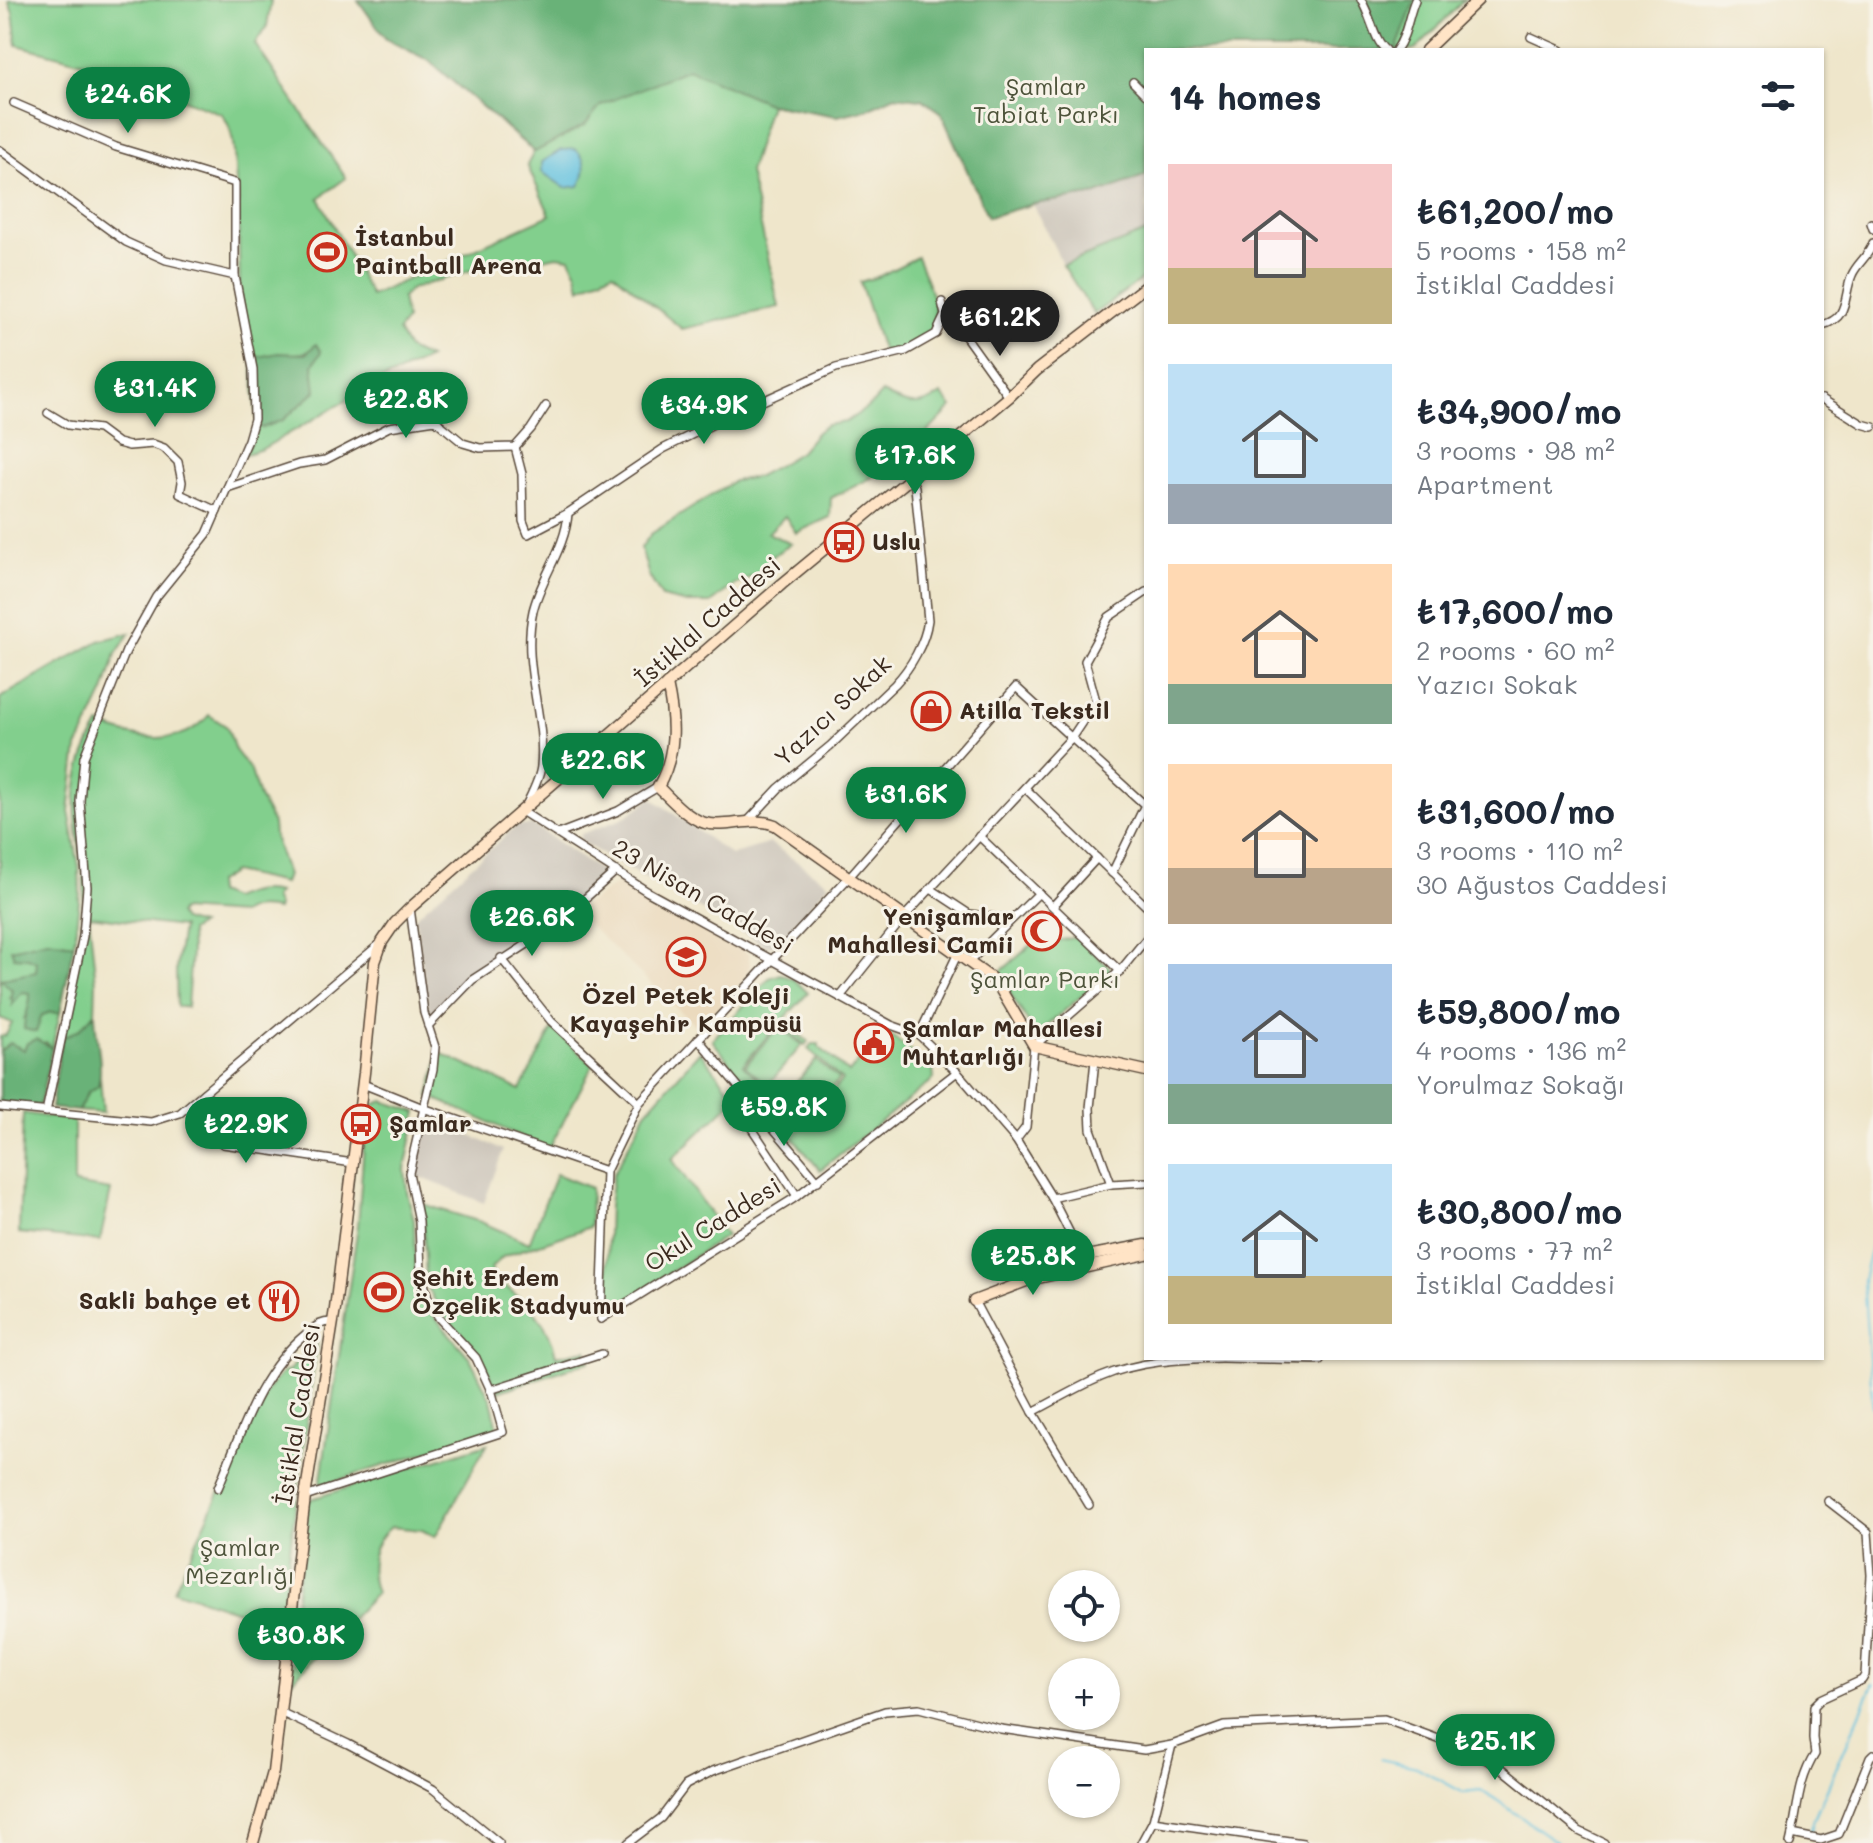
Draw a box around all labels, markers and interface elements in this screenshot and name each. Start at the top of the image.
pin: ₺24.6K [63,67,193,135]
park label: Şamlar Tabiat Parkı [973,70,1119,129]
text: 14 homes [1168,74,1322,119]
icon: filters [1756,74,1800,118]
text: ₺24.6K [84,76,172,110]
text: ₺61,200/mo [1416,188,1614,233]
icon: home [1232,196,1328,292]
place label: İstanbul Paintball Arena [355,221,542,280]
sports icon: İstanbul Paintball Arena [306,231,348,273]
text: 5 rooms · 158 m² [1416,233,1626,267]
text: İstiklal Caddesi [1416,267,1615,301]
pin: ₺61.2K [935,290,1065,358]
text: ₺61.2K [958,299,1042,333]
pin: ₺31.4K [90,361,220,429]
text: ₺31.4K [113,370,197,404]
pin: ₺22.8K [341,372,471,440]
pin: ₺34.9K [639,378,769,446]
text: ₺22.8K [363,381,449,415]
text: ₺34.9K [659,387,749,421]
text: ₺34,900/mo [1416,388,1621,433]
icon: home [1232,396,1328,492]
pin: ₺17.6K [850,428,980,496]
text: 3 rooms · 98 m² [1416,433,1615,467]
text: ₺17.6K [873,437,957,471]
text: Apartment [1416,467,1553,501]
bus stop icon: Uslu [823,521,865,563]
place label: Uslu [872,525,921,556]
street label: İstiklal Caddesi [627,549,787,693]
text: ₺17,600/mo [1416,588,1613,633]
icon: home [1232,596,1328,692]
text: 2 rooms · 60 m² [1416,633,1615,667]
street label: Yazıcı Sokak [767,648,897,772]
text: Yazıcı Sokak [1416,667,1578,701]
shop icon: Atilla Tekstil [910,690,952,732]
place label: Atilla Tekstil [959,694,1110,725]
pin: ₺22.6K [538,733,668,801]
text: ₺22.6K [560,742,646,776]
pin: ₺31.6K [841,767,971,835]
text: ₺31.6K [864,776,948,810]
text: ₺31,600/mo [1416,788,1615,833]
icon: home [1232,796,1328,892]
street label: 23 Nisan Caddesi [608,831,800,960]
text: 3 rooms · 110 m² [1416,833,1623,867]
text: 30 Ağustos Caddesi [1416,867,1668,901]
pin: ₺26.6K [467,890,597,958]
text: ₺26.6K [488,899,576,933]
place label: Yenişamlar Mahallesi Camii [827,900,1014,959]
mosque icon: Yenişamlar Mahallesi Camii [1021,910,1063,952]
school or university icon: Özel Petek Koleji Kayaşehir Kampüsü [665,936,707,978]
park label: Şamlar Parkı [970,963,1120,994]
place label: Özel Petek Koleji Kayaşehir Kampüsü [570,979,802,1039]
text: ₺59,800/mo [1416,988,1620,1033]
icon: home [1232,996,1328,1092]
place label: Şamlar Mahallesi Muhtarlığı [902,1012,1103,1071]
public building icon: Şamlar Mahallesi Muhtarlığı [853,1022,895,1064]
text: 4 rooms · 136 m² [1416,1033,1626,1067]
text: Yorulmaz Sokağı [1416,1067,1625,1101]
pin: ₺59.8K [719,1080,849,1148]
text: ₺59.8K [740,1089,828,1123]
pin: ₺22.9K [181,1097,311,1165]
bus stop icon: Şamlar [340,1103,382,1145]
text: ₺22.9K [203,1106,289,1140]
place label: Şamlar [389,1107,472,1138]
street label: Okul Caddesi [638,1170,786,1278]
text: ₺30,800/mo [1416,1188,1622,1233]
icon: home [1232,1196,1328,1292]
pin: ₺25.8K [968,1229,1098,1297]
text: 3 rooms · 77 m² [1416,1233,1613,1267]
text: ₺25.8K [989,1238,1077,1272]
place label: Şehit Erdem Özçelik Stadyumu [412,1261,625,1320]
text: İstiklal Caddesi [1416,1267,1615,1301]
sports icon: Şehit Erdem Özçelik Stadyumu [363,1271,405,1313]
restaurant icon: Sakli bahçe et [258,1280,300,1322]
place label: Sakli bahçe et [79,1284,251,1315]
street label: İstiklal Caddesi [267,1321,326,1507]
park label: Şamlar Mezarlığı [185,1531,295,1590]
map controls [1048,1570,1120,1818]
button: locate [1048,1570,1120,1642]
pin: ₺30.8K [236,1608,366,1676]
text: ₺30.8K [256,1617,346,1651]
button: + [1048,1658,1120,1730]
pin: ₺25.1K [1430,1714,1560,1782]
text: ₺25.1K [1454,1723,1536,1757]
button: − [1048,1746,1120,1818]

